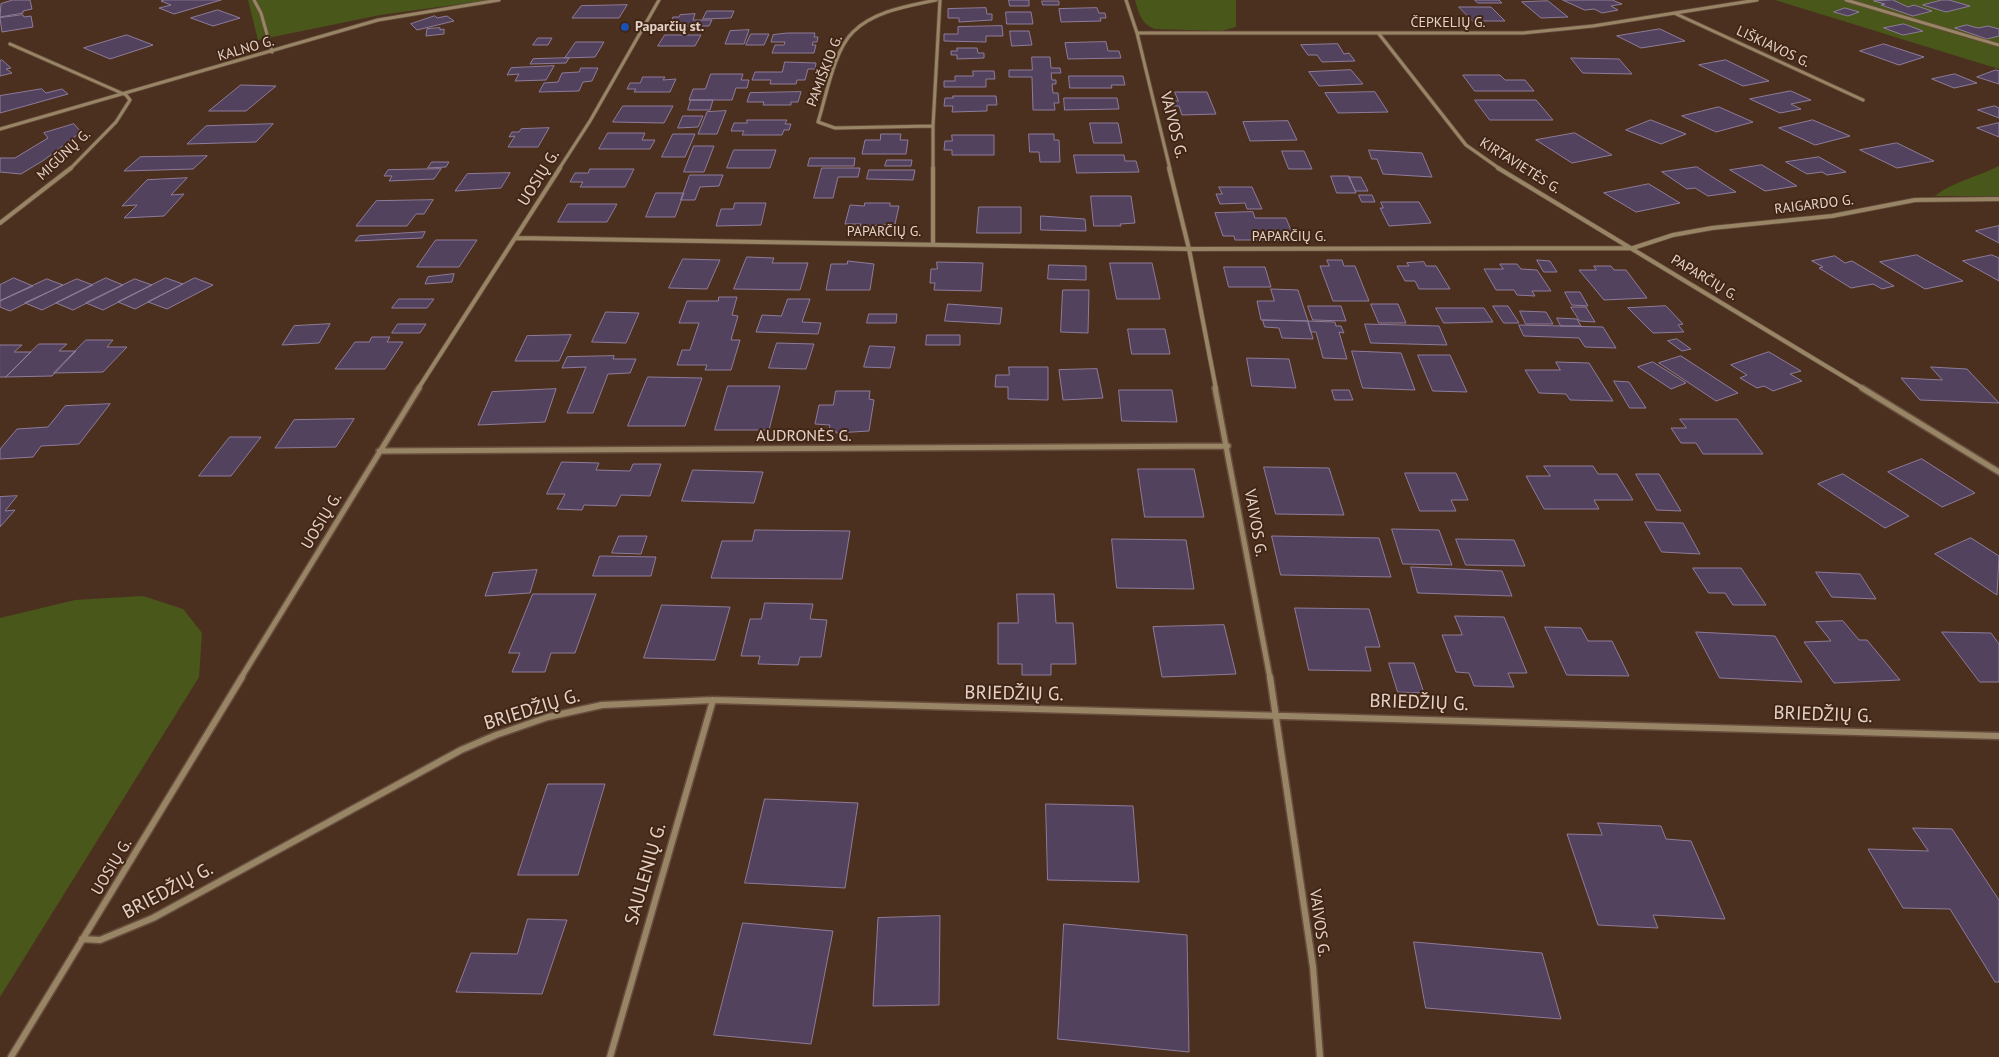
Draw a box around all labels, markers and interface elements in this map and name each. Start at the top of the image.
street label: ČEPKELIŲ G. [1410,15,1486,31]
place label: Paparčių st. [635,19,704,35]
marker: Paparčių st. [619,21,631,33]
street label: LIŠKIAVOS G. [1734,23,1812,71]
street label: KALNO G. [216,33,276,65]
street label: PAMIŠKIO G. [804,33,846,109]
street label: VAIVOS G. [1155,90,1191,160]
street label: MIGŪNŲ G. [34,126,94,184]
street label: KIRTAVIETĖS G. [1477,134,1563,198]
street label: UOSIŲ G. [514,146,564,210]
street label: RAIGARDO G. [1774,192,1854,218]
street label: PAPARČIŲ G. [847,224,921,240]
street label: PAPARČIŲ G. [1252,229,1326,245]
street label: PAPARČIŲ G. [1668,252,1740,304]
street label: AUDRONĖS G. [756,426,852,446]
street label: VAIVOS G. [1240,488,1270,558]
street label: UOSIŲ G. [298,489,346,553]
street label: BRIEDŽIŲ G. [964,682,1064,706]
street label: BRIEDŽIŲ G. [481,685,583,735]
street label: BRIEDŽIŲ G. [1369,690,1469,716]
street label: BRIEDŽIŲ G. [1773,702,1873,728]
street label: SAULENIŲ G. [621,820,671,928]
street label: UOSIŲ G. [88,835,136,899]
street label: BRIEDŽIŲ G. [119,858,217,924]
street label: VAIVOS G. [1305,888,1333,958]

